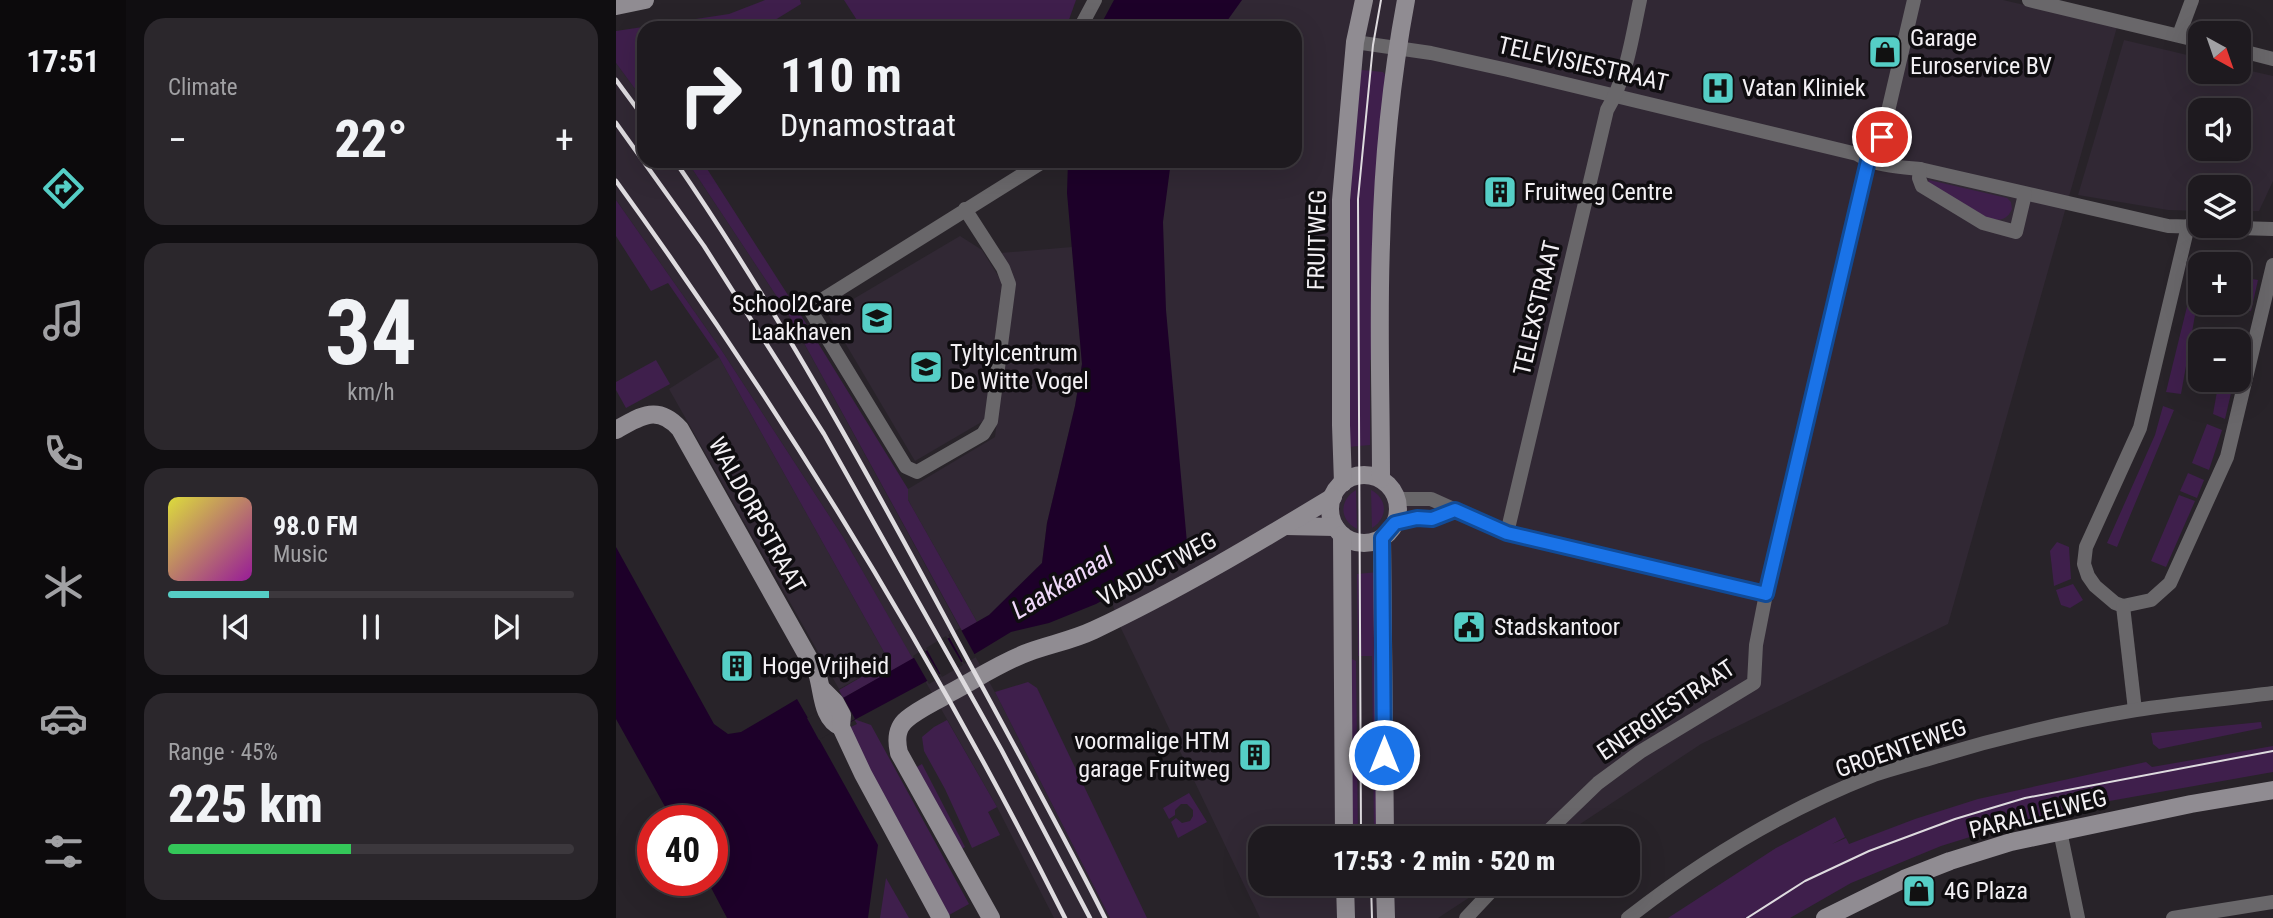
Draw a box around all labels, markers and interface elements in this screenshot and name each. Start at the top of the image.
north arrow [2188,21,2250,84]
map controls [2188,21,2251,392]
place label: Garage Euroservice BV [1910,24,2052,80]
street label: TELEVISIESTRAAT [1495,31,1671,97]
shop icon: Garage Euroservice BV [1866,33,1904,71]
text: 17:51 [26,42,100,80]
text: 110 m [780,47,902,104]
icon: right [665,49,756,140]
hospital icon: Vatan Kliniek [1699,69,1737,107]
text: Climate [168,74,238,101]
place label: Vatan Kliniek [1742,74,1866,102]
button: sound [2188,98,2251,161]
text: Dynamostraat [780,106,956,144]
pin [1852,107,1912,167]
text: 22° [334,109,408,170]
text: − [168,118,187,162]
text: + [555,118,574,162]
icon: arrive [1863,118,1901,156]
icon: directions [39,164,88,213]
building icon: Fruitweg Centre [1481,173,1519,211]
button: layers [2188,175,2251,238]
place label: Fruitweg Centre [1524,178,1673,206]
street label: FRUITWEG [1302,190,1332,290]
street label: TELEXSTRAAT [1508,238,1566,378]
button: + [2188,252,2251,315]
text: 34 [325,280,417,386]
place label: School2Care Laakhaven [732,290,852,346]
icon: music [39,296,88,345]
school or university icon: School2Care Laakhaven [858,299,896,337]
button: − [2188,329,2251,392]
place label: Tyltylcentrum De Witte Vogel [950,339,1089,395]
school or university icon: Tyltylcentrum De Witte Vogel [907,348,945,386]
text: km/h [347,379,395,406]
icon: phone [39,429,88,478]
street label: WALDORPSTRAAT [703,432,811,598]
text: 98.0 FM [273,511,358,541]
street label: VIADUCTWEG [1093,526,1221,612]
water label: Laakkanaal [1006,540,1119,625]
text: Music [273,541,328,568]
icon: climate [39,562,88,611]
icon: previous [217,608,255,646]
icon: pause [352,608,390,646]
icon: next [487,608,525,646]
public building icon: Stadskantoor [1450,608,1488,646]
place label: Stadskantoor [1494,613,1620,641]
building icon: Hoge Vrijheid [718,647,756,685]
place label: Hoge Vrijheid [762,652,889,680]
street label: ENERGIESTRAAT [1592,654,1740,766]
icon: car [39,694,88,743]
street label: GROENTEWEG [1832,713,1970,783]
position arrow [1347,718,1421,792]
place label: voormalige HTM garage Fruitweg [1074,727,1230,783]
building icon: voormalige HTM garage Fruitweg [1236,736,1274,774]
text: Range · 45% [168,739,278,766]
text: 225 km [168,774,323,835]
street label: PARALLELWEG [1966,783,2110,845]
speed limit sign: 40 [637,805,728,896]
icon: filters [39,827,88,876]
text: 17:53 · 2 min · 520 m [1333,846,1555,876]
shop icon: 4G Plaza [1900,872,1938,910]
place label: 4G Plaza [1944,877,2028,905]

